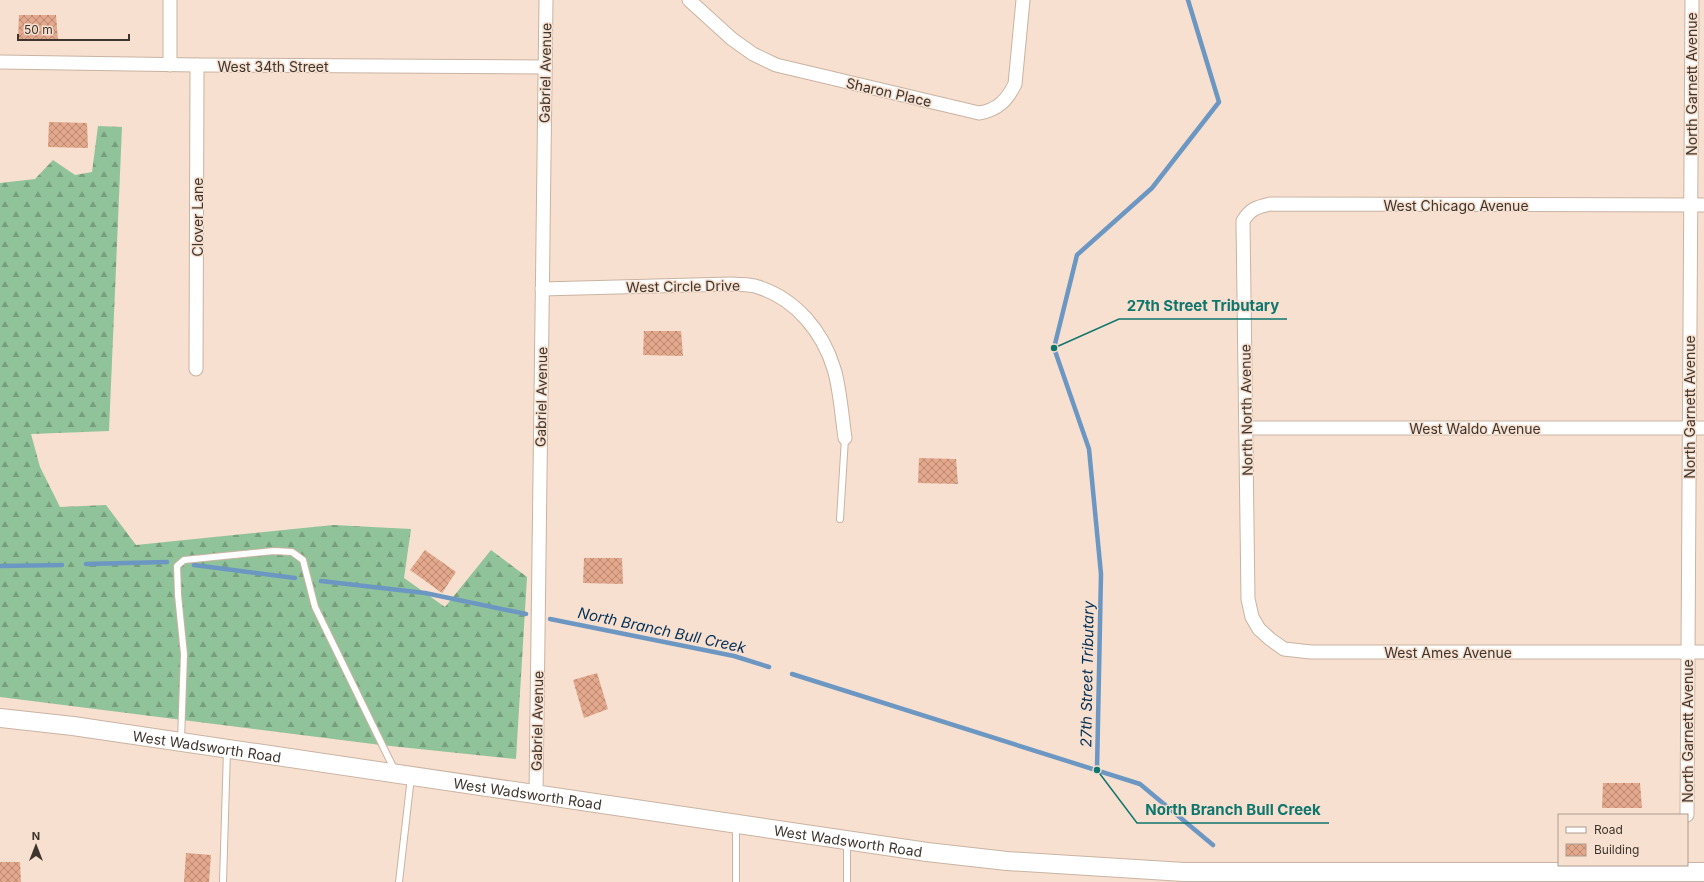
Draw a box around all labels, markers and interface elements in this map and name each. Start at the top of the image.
street label: North Garnett Avenue [1683,12,1700,156]
scale bar [18,16,129,42]
text: 50 m [24,22,53,37]
street label: Gabriel Avenue [536,23,554,123]
street label: West 34th Street [217,58,329,75]
street label: Sharon Place [845,74,933,110]
street label: Clover Lane [189,178,206,256]
street label: West Chicago Avenue [1383,197,1529,214]
street label: West Circle Drive [626,277,740,295]
callout: 27th Street Tributary [1119,292,1287,319]
text: 27th Street Tributary [1127,296,1279,315]
street label: North Garnett Avenue [1681,335,1698,479]
street label: North North Avenue [1236,344,1256,476]
street label: Gabriel Avenue [532,347,550,447]
street label: West Waldo Avenue [1409,420,1541,437]
water label: 27th Street Tributary [1076,600,1098,748]
water label: North Branch Bull Creek [576,603,748,657]
street label: West Ames Avenue [1384,644,1512,661]
street label: North Garnett Avenue [1679,659,1696,803]
street label: Gabriel Avenue [528,671,546,771]
street label: West Wadsworth Road [132,726,282,765]
street label: West Wadsworth Road [452,774,603,812]
callout: North Branch Bull Creek [1137,796,1329,823]
text: North Branch Bull Creek [1145,800,1321,819]
legend [1558,814,1688,866]
street label: West Wadsworth Road [773,821,924,860]
text: Road [1594,822,1623,837]
north arrow [16,826,56,866]
text: N [32,829,40,843]
text: Building [1594,842,1639,857]

